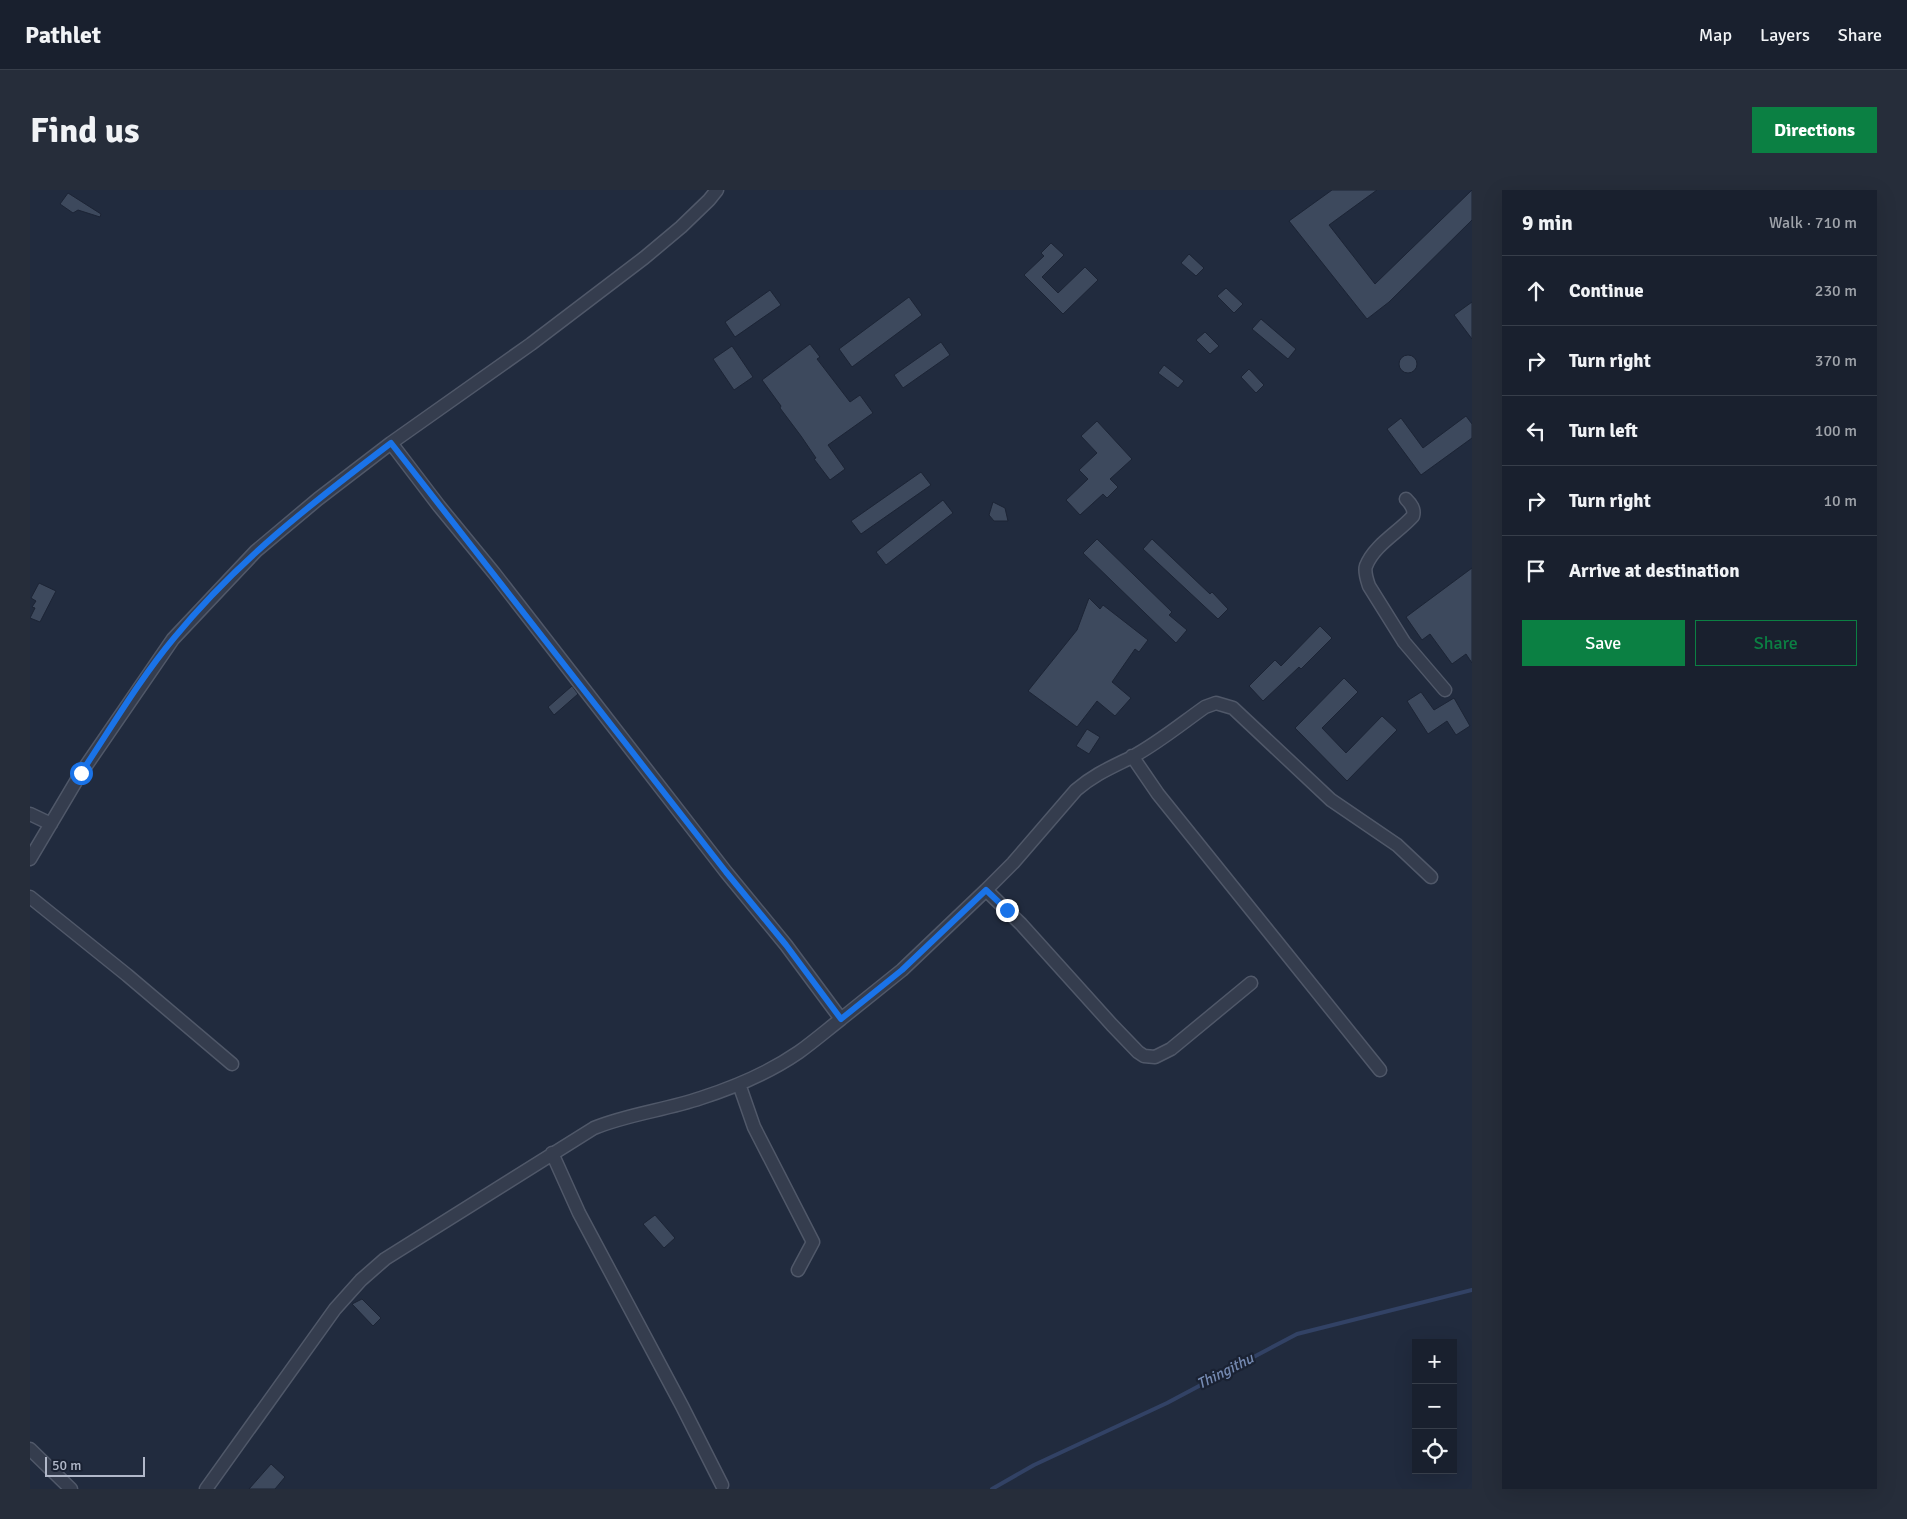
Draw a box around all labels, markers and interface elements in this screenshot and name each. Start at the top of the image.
text: Pathlet [25,20,101,50]
text: Map [1699,24,1732,46]
text: Layers [1760,24,1810,46]
text: Share [1838,24,1882,46]
button: Directions [1752,107,1877,153]
text: Find us [30,109,140,152]
text: 9 min [1522,210,1573,236]
text: Walk · 710 m [1769,213,1857,233]
icon: ahead [1522,277,1550,305]
text: Continue [1569,279,1644,303]
text: 230 m [1815,281,1857,301]
icon: right [1522,347,1550,375]
text: Turn right [1569,349,1651,373]
text: 370 m [1815,351,1857,371]
icon: left [1522,417,1550,445]
text: Turn left [1569,419,1638,443]
text: 100 m [1815,421,1857,441]
icon: right [1522,487,1550,515]
text: Turn right [1569,489,1651,513]
text: 10 m [1823,491,1857,511]
icon: arrive [1522,557,1550,585]
text: Arrive at destination [1569,559,1740,583]
button: Save [1522,620,1685,666]
button: Share [1695,620,1857,666]
route start [70,762,93,785]
route end [996,899,1019,922]
map controls [1412,1339,1457,1474]
button: + [1412,1339,1457,1384]
water label: Thingithu [1194,1349,1257,1393]
button: − [1412,1384,1457,1429]
button: locate [1412,1429,1457,1474]
scale bar [45,1454,145,1477]
text: 50 m [52,1457,81,1474]

